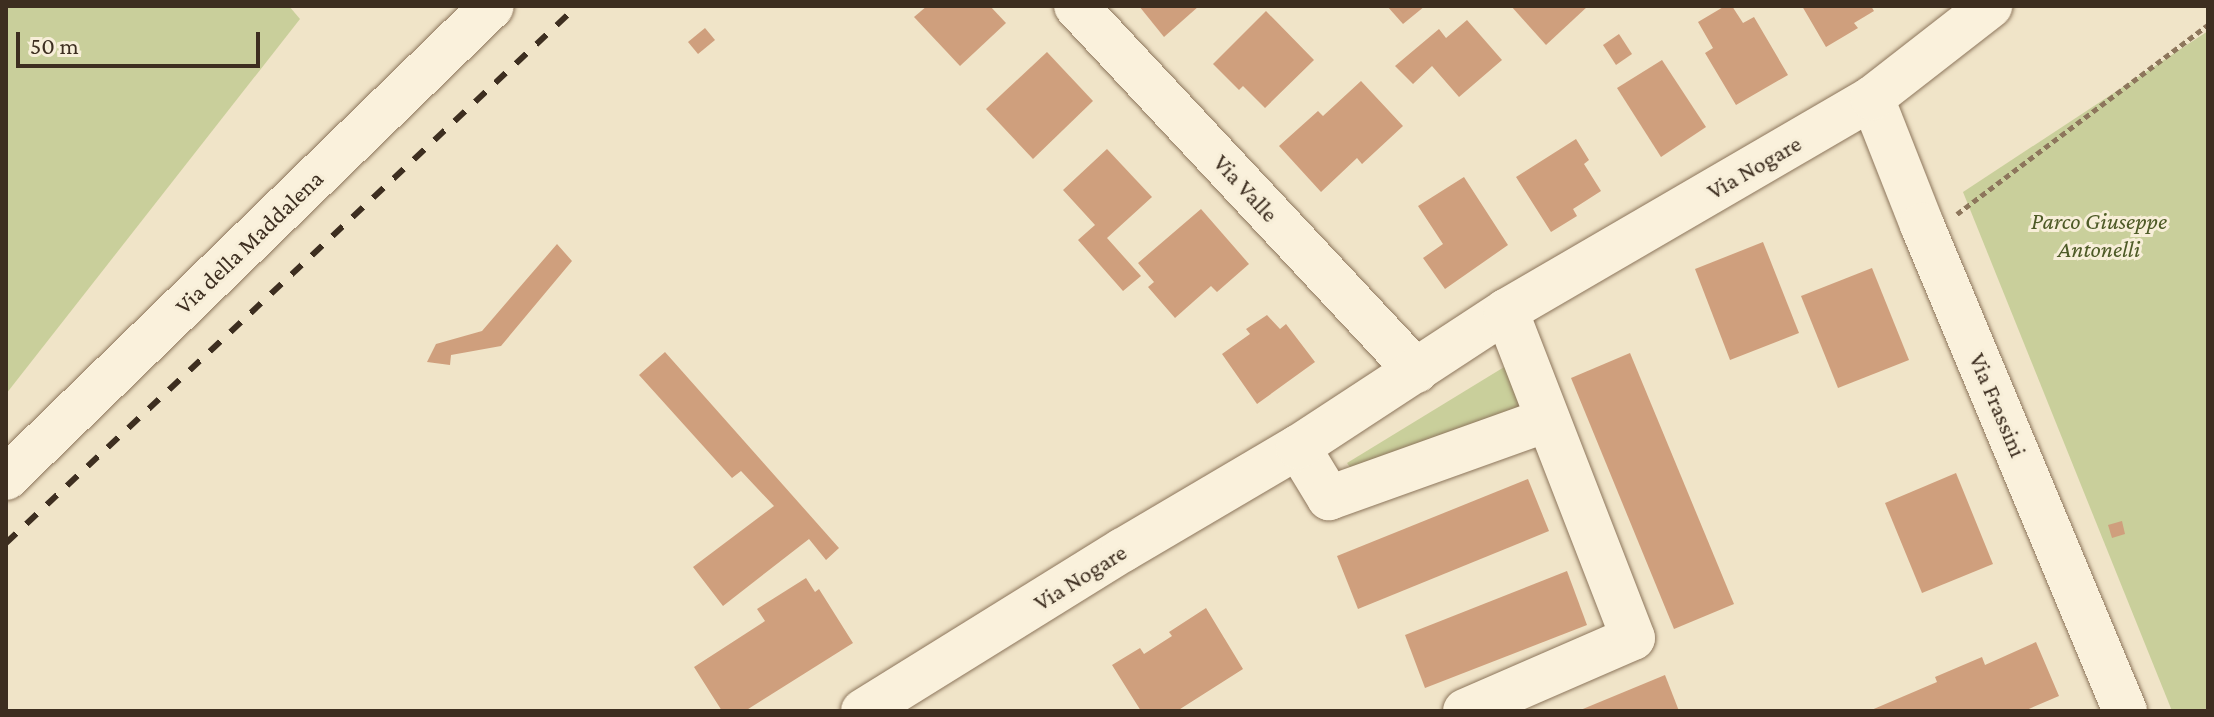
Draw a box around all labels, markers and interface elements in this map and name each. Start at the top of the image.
scale bar [20,16,264,66]
text: 50 m [30,32,79,59]
street label: Via Nogare [1702,129,1806,205]
street label: Via Valle [1207,148,1285,228]
street label: Via della Maddalena [169,164,329,320]
park label: Parco Giuseppe Antonelli [2031,207,2167,263]
street label: Via Frassini [1963,349,2033,461]
street label: Via Nogare [1028,537,1132,617]

